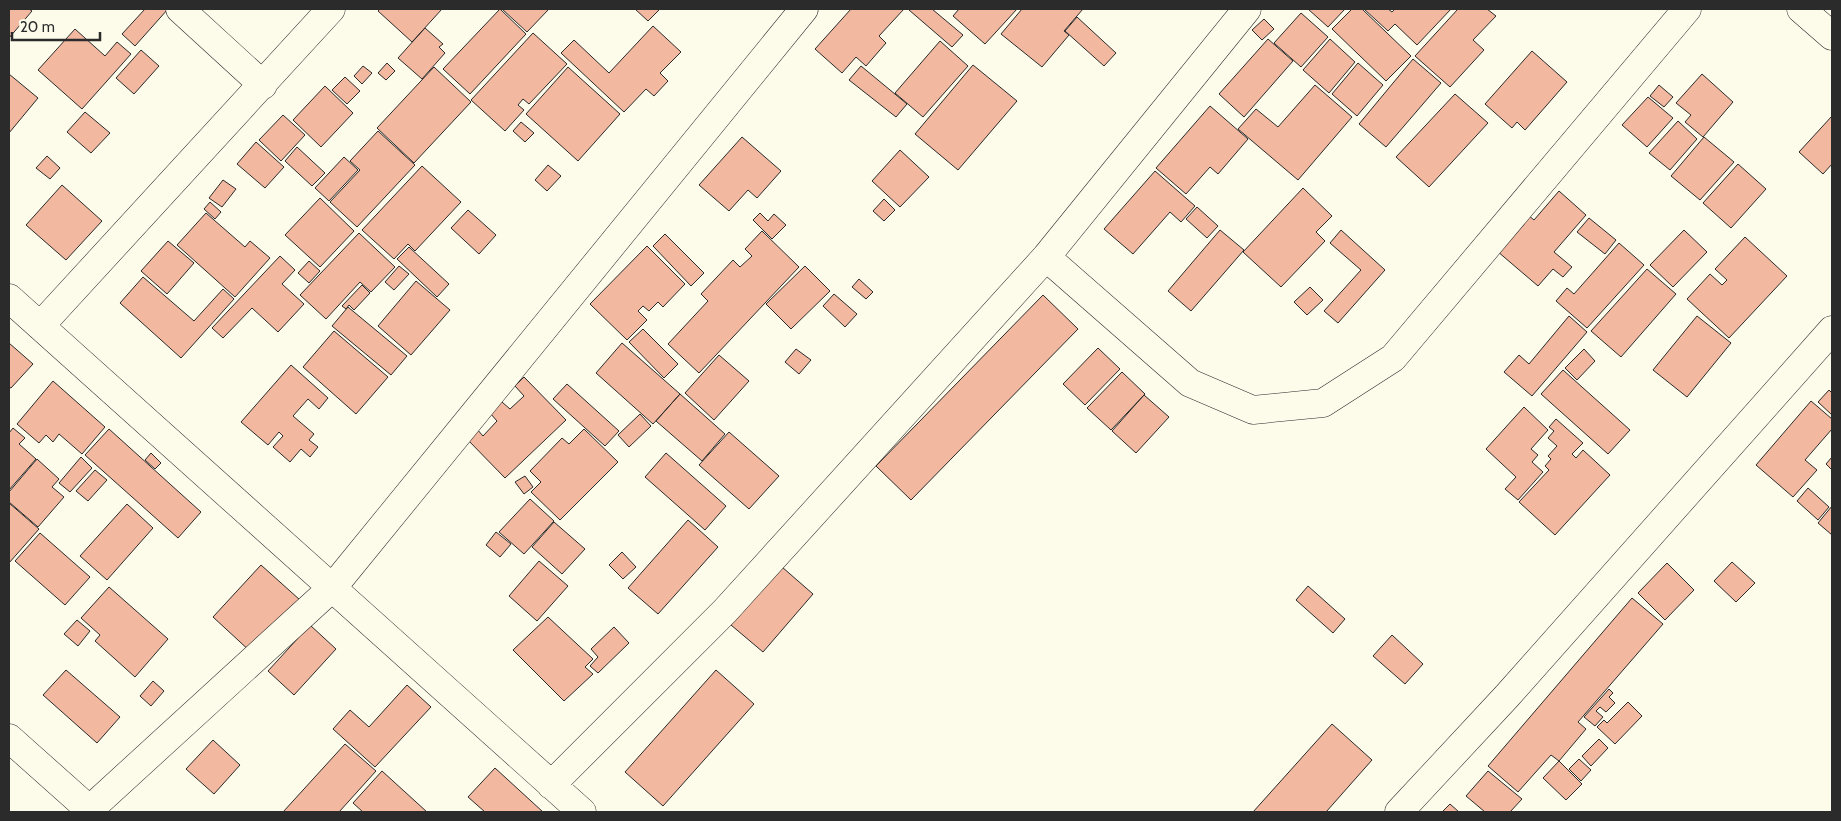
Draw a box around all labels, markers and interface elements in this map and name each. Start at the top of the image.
scale bar [12,10,100,42]
text: 20 m [20,18,55,36]

